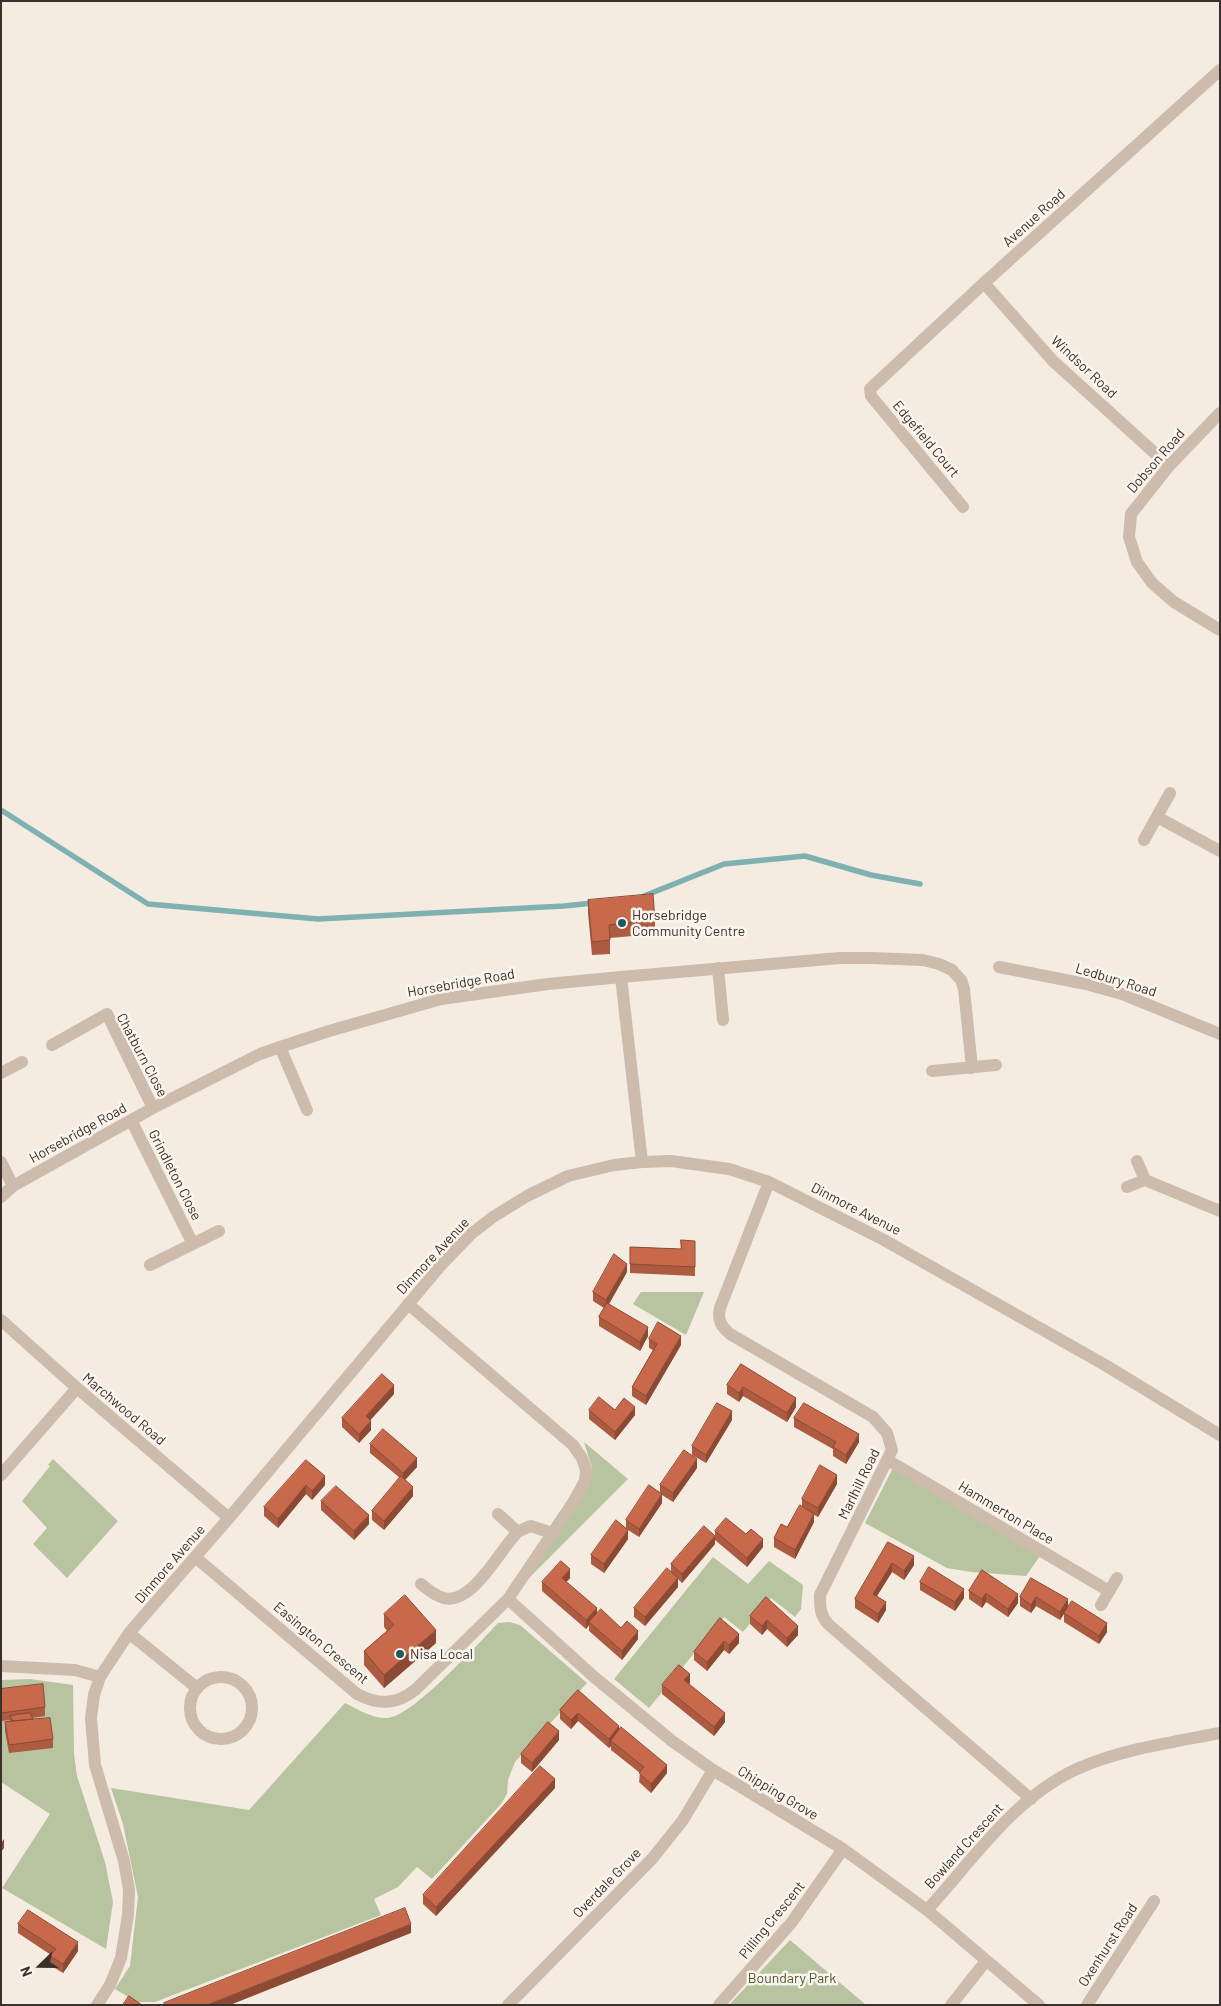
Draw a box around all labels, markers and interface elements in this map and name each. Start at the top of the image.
street label: Avenue Road [999,186,1069,250]
street label: Windsor Road [1047,332,1121,402]
street label: Edgefield Court [889,397,963,481]
street label: Dobson Road [1124,425,1188,497]
place label: Horsebridge Community Centre [632,907,745,940]
marker: Horsebridge Community Centre [616,917,628,929]
street label: Ledbury Road [1073,960,1159,1000]
street label: Horsebridge Road [406,965,516,1001]
street label: Chatburn Close [113,1010,171,1100]
street label: Horsebridge Road [26,1099,130,1167]
street label: Grindleton Close [145,1127,205,1223]
street label: Dinmore Avenue [808,1179,904,1239]
street label: Dinmore Avenue [393,1214,473,1298]
street label: Marchwood Road [79,1369,169,1449]
street label: Marlhill Road [835,1446,883,1522]
street label: Hammerton Place [955,1478,1057,1548]
street label: Dinmore Avenue [131,1521,209,1607]
street label: Easington Crescent [270,1598,372,1688]
place label: Nisa Local [410,1646,473,1662]
marker: Nisa Local [394,1648,406,1660]
street label: Chipping Grove [735,1762,821,1824]
street label: Bowland Crescent [921,1800,1007,1892]
street label: Overdale Grove [569,1845,645,1921]
street label: Pilling Crescent [736,1878,808,1962]
street label: Oxenhurst Road [1075,1900,1141,1990]
north arrow [15,1941,65,1991]
text: N [16,1964,35,1979]
park label: Boundary Park [748,1970,836,1986]

